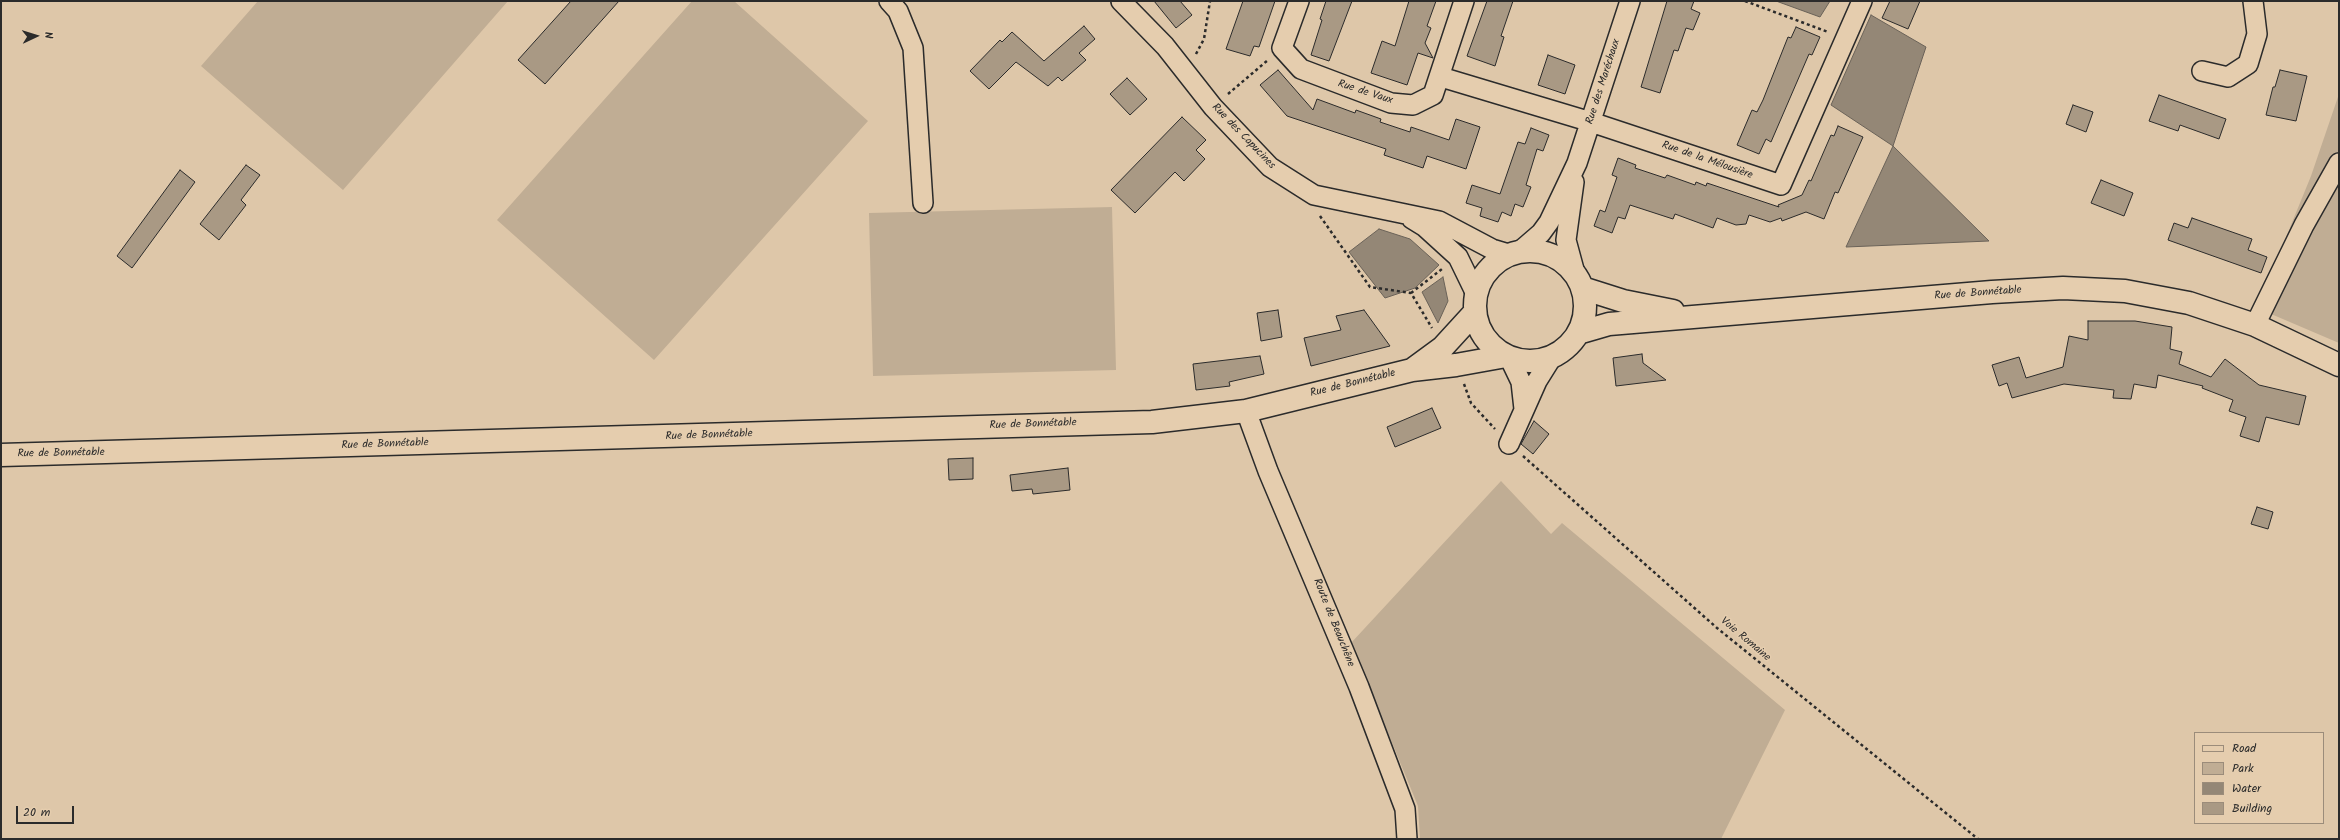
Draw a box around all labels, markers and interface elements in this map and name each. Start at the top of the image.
north arrow [16,16,56,56]
text: N [39,31,57,39]
street label: Rue des Maréchaux [1584,38,1624,126]
street label: Rue de Vaux [1336,78,1394,108]
street label: Rue des Capucines [1208,102,1278,172]
street label: Rue de la Mélousière [1660,139,1754,183]
street label: Rue de Bonnétable [1934,284,2022,304]
street label: Rue de Bonnétable [1309,367,1397,401]
street label: Rue de Bonnétable [989,417,1077,433]
street label: Rue de Bonnétable [665,428,753,444]
street label: Rue de Bonnétable [341,437,429,453]
street label: Rue de Bonnétable [17,447,105,461]
street label: Route de Beauchêne [1309,577,1357,669]
street label: Voie Romaine [1717,615,1773,665]
legend [2194,732,2324,824]
text: Road [2232,739,2256,758]
text: Park [2232,759,2254,778]
text: Water [2232,779,2261,798]
scale bar [18,798,76,824]
text: Building [2232,799,2272,818]
text: 20 m [23,803,50,822]

